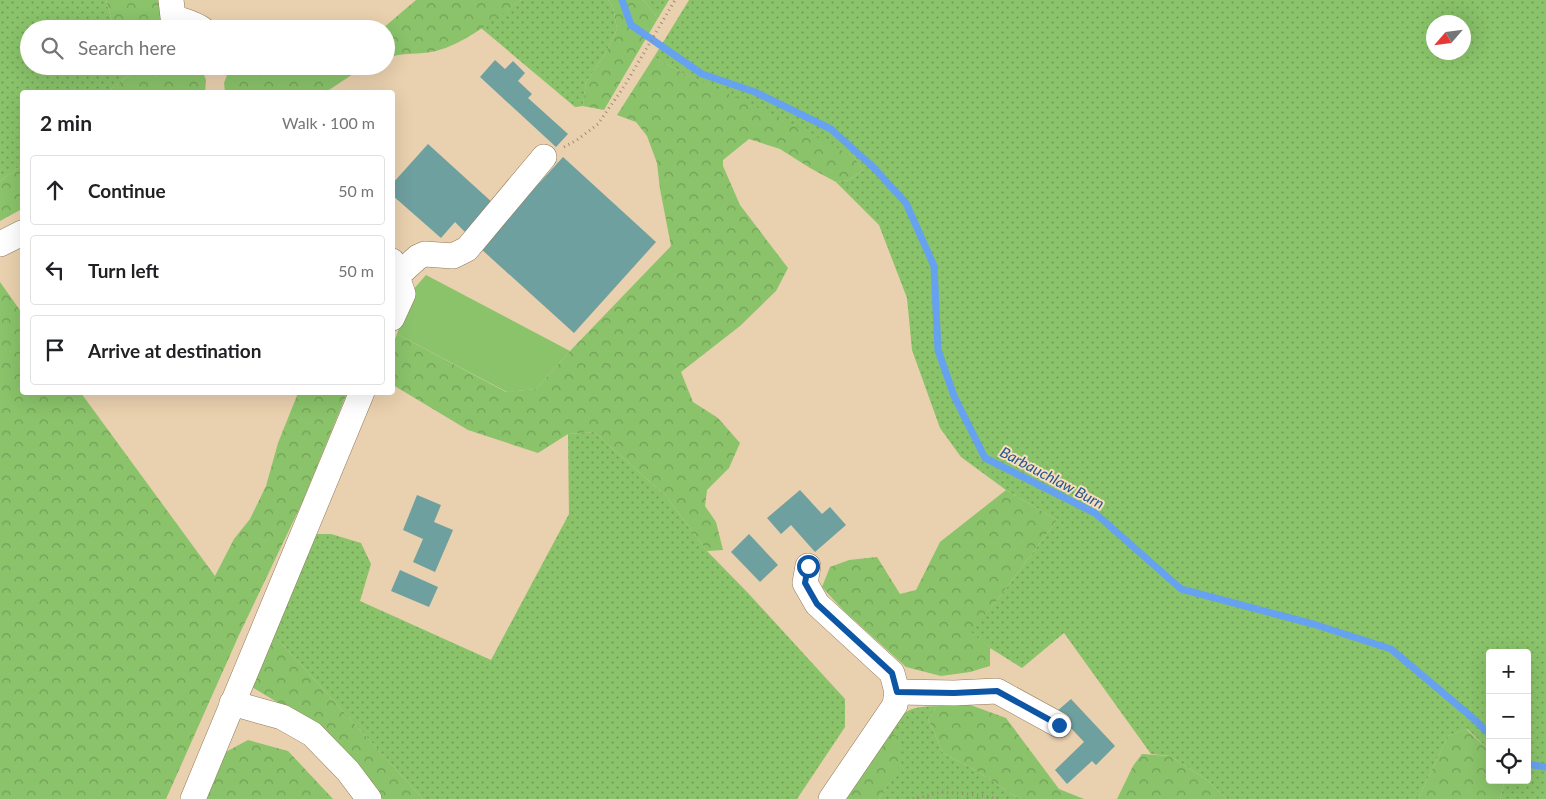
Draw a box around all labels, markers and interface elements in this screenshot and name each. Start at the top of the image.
north arrow [1426,15,1471,60]
search box [20,20,395,75]
icon: search [38,34,66,62]
text: Search here [78,36,176,59]
text: 2 min [40,110,92,135]
text: Walk · 100 m [282,113,375,132]
icon: ahead [41,176,69,204]
text: Continue [88,179,166,202]
text: 50 m [338,181,374,200]
icon: left [41,256,69,284]
text: Turn left [88,259,159,282]
text: 50 m [338,261,374,280]
icon: arrive [41,336,69,364]
text: Arrive at destination [88,339,261,362]
water label: Barbauchlaw Burn [997,442,1108,512]
route start [797,555,820,578]
map controls [1486,649,1531,784]
button: + [1486,649,1531,694]
button: − [1486,694,1531,739]
route end [1048,714,1071,737]
button: locate [1486,739,1531,784]

